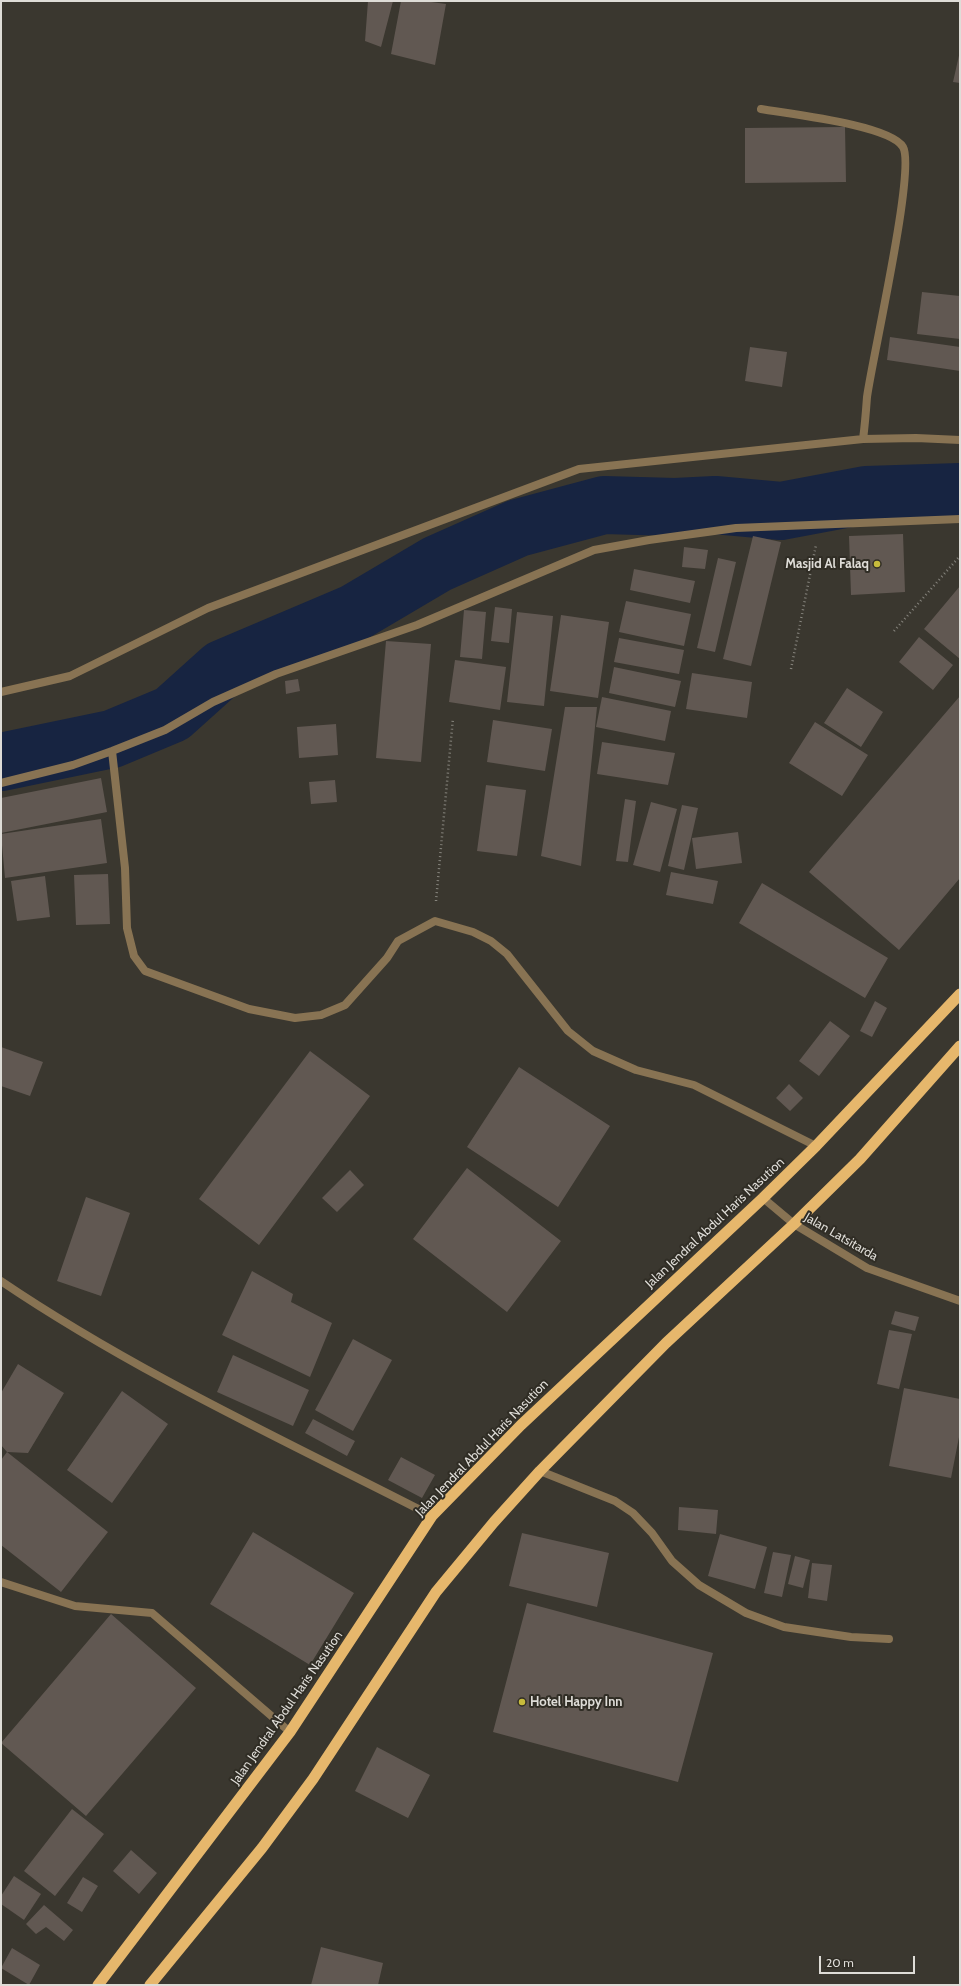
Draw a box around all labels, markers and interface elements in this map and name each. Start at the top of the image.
place label: Masjid Al Falaq [785,556,869,572]
marker: Masjid Al Falaq [872,559,882,569]
street label: Jalan Jendral Abdul Haris Nasution [642,1154,788,1292]
street label: Jalan Latsitarda [802,1210,880,1264]
street label: Jalan Jendral Abdul Haris Nasution [412,1376,552,1520]
street label: Jalan Jendral Abdul Haris Nasution [228,1628,346,1788]
place label: Hotel Happy Inn [530,1694,623,1710]
marker: Hotel Happy Inn [517,1697,527,1707]
scale bar [821,1948,917,1974]
text: 20 m [826,1955,854,1970]

